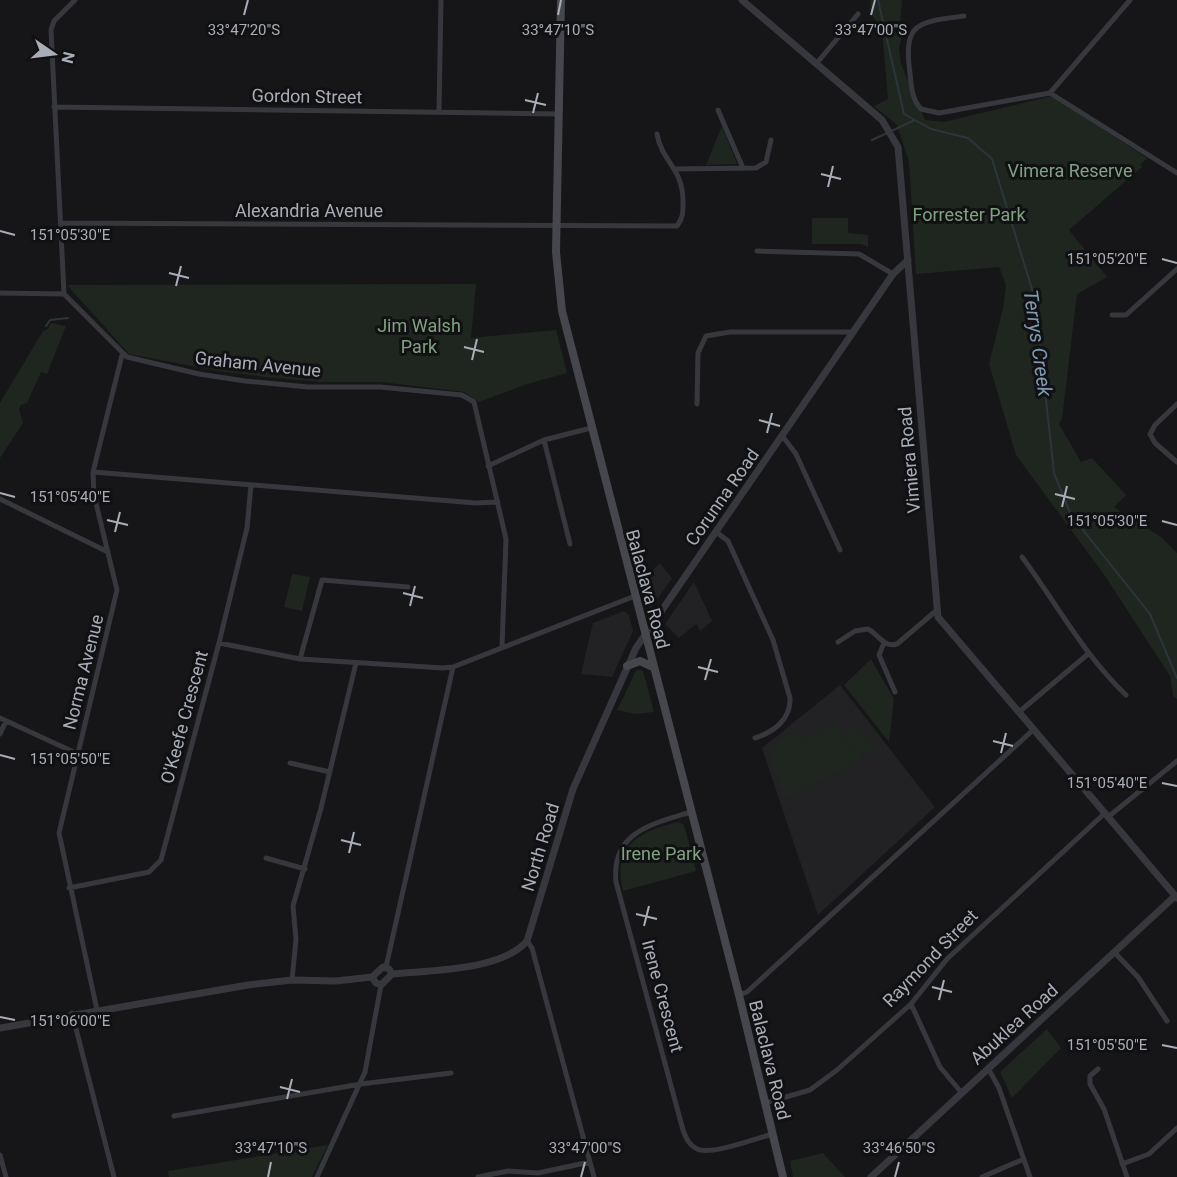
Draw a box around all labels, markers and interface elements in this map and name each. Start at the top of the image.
text: 33°47'20"S [208,21,280,39]
text: 33°47'10"S [522,21,594,39]
text: 33°47'00"S [835,21,907,39]
north arrow [24,24,84,84]
text: N [57,50,79,65]
street label: Gordon Street [251,85,363,107]
park label: Vimera Reserve [1007,160,1133,181]
street label: Alexandria Avenue [235,200,383,221]
park label: Forrester Park [912,204,1026,225]
text: 151°05'30"E [30,226,111,244]
text: 151°05'20"E [1067,250,1148,268]
water label: Terrys Creek [1019,288,1058,399]
park label: Jim Walsh Park [377,315,461,357]
street label: Graham Avenue [194,347,322,381]
street label: Vimiera Road [894,406,924,514]
street label: Corunna Road [681,445,763,549]
text: 151°05'40"E [30,488,111,506]
text: 151°05'30"E [1067,512,1148,530]
street label: Balaclava Road [622,527,674,651]
street label: Norma Avenue [59,612,107,732]
street label: O'Keefe Crescent [156,648,212,786]
text: 151°05'50"E [30,750,111,768]
text: 151°05'40"E [1067,774,1148,792]
street label: North Road [517,800,563,894]
park label: Irene Park [621,843,702,864]
street label: Raymond Street [878,905,982,1011]
street label: Irene Crescent [638,937,688,1055]
street label: Abuklea Road [966,979,1062,1069]
street label: Balaclava Road [745,998,795,1122]
text: 151°06'00"E [30,1012,111,1030]
text: 151°05'50"E [1067,1036,1148,1054]
text: 33°47'10"S [235,1139,307,1157]
text: 33°47'00"S [549,1139,621,1157]
text: 33°46'50"S [863,1139,935,1157]

